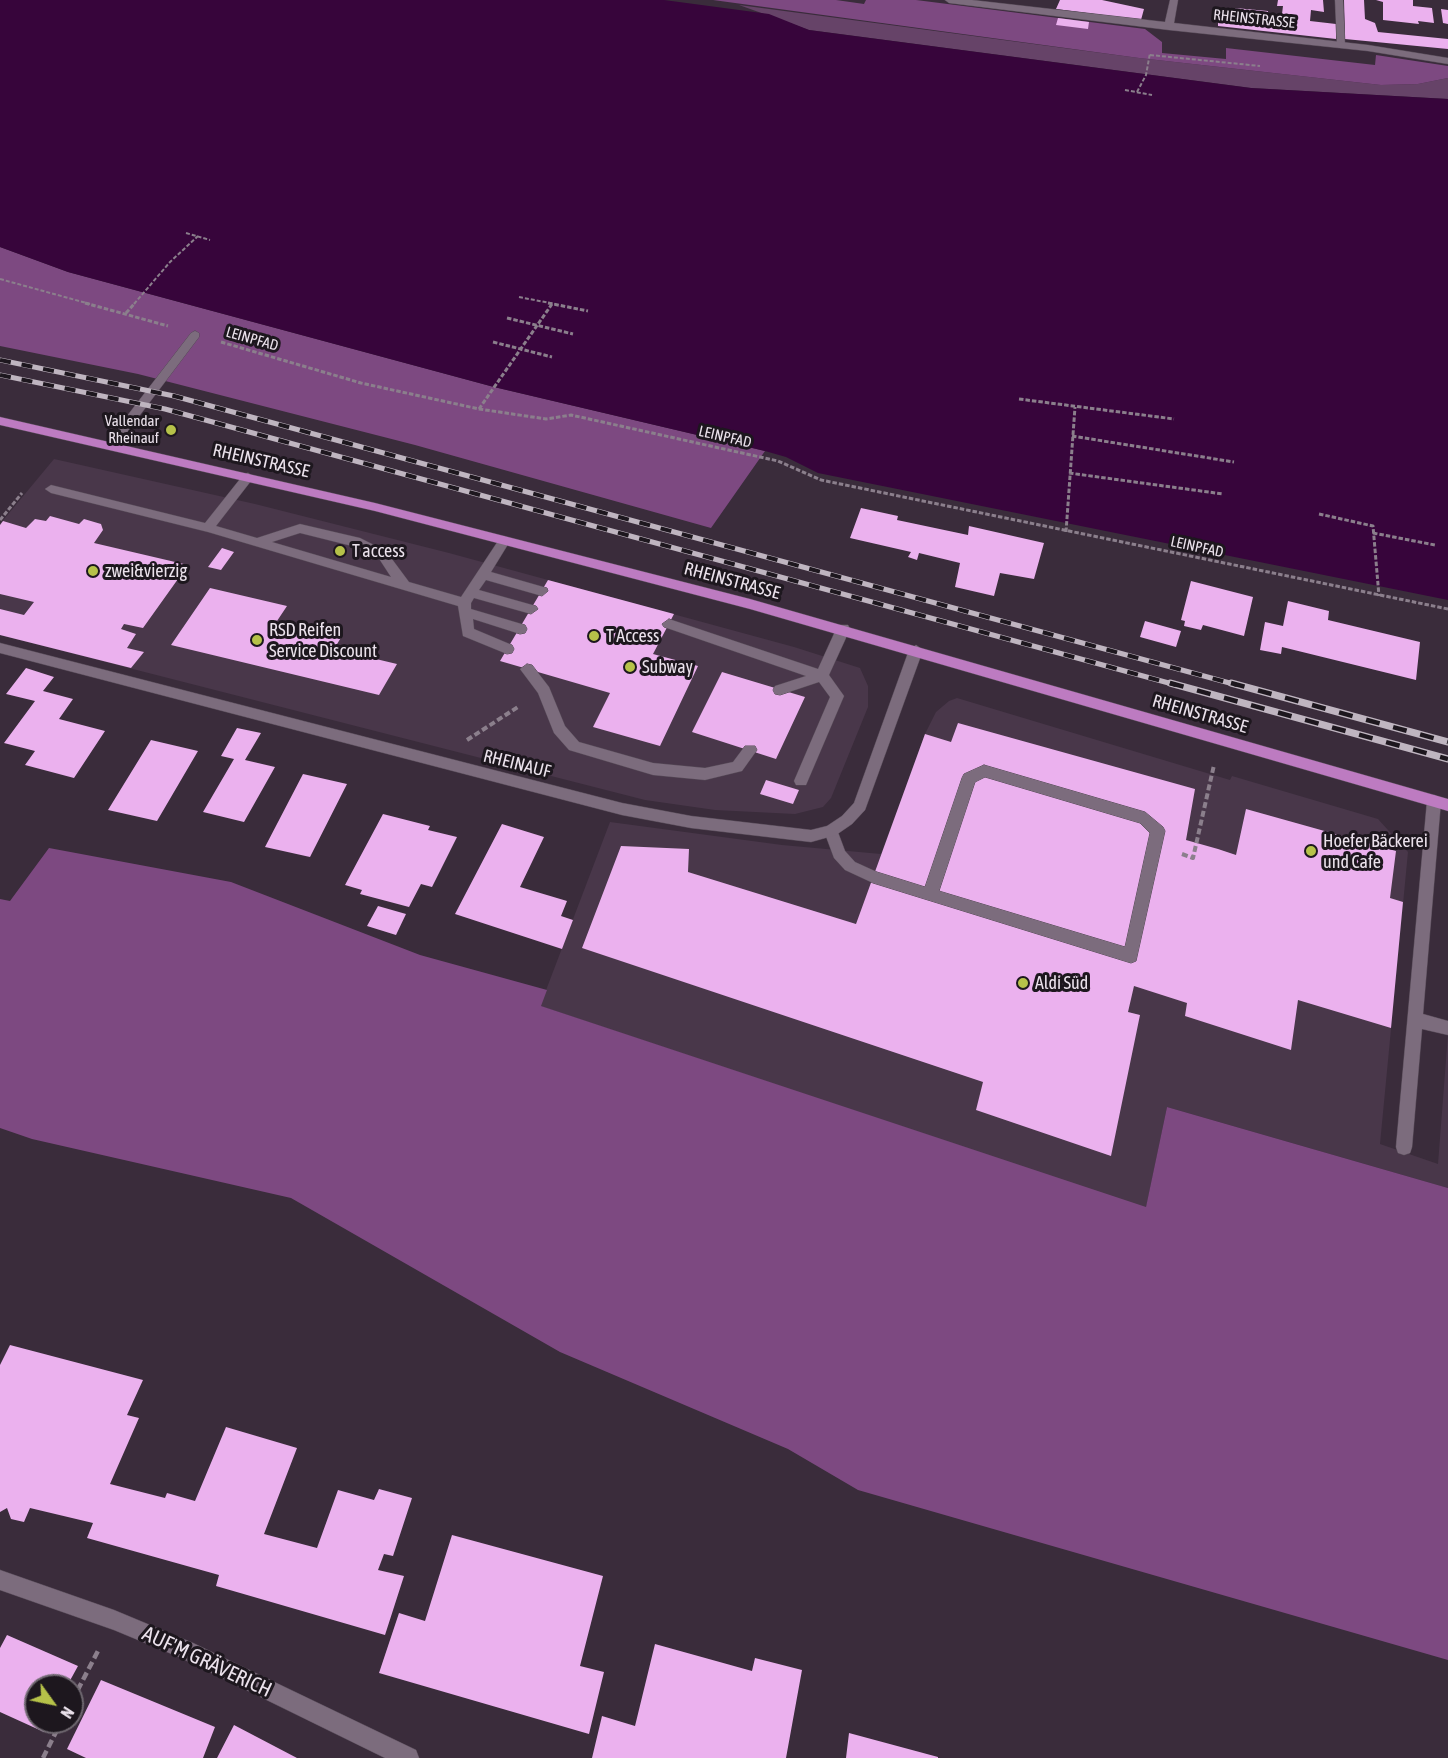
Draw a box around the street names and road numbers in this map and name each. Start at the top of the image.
street label: RHEINSTRASSE [1212,6,1296,32]
street label: LEINPFAD [224,323,280,355]
street label: LEINPFAD [697,422,753,452]
street label: RHEINSTRASSE [211,439,311,483]
street label: LEINPFAD [1169,533,1225,561]
street label: RHEINSTRASSE [682,558,782,604]
street label: RHEINSTRASSE [1150,690,1250,738]
street label: RHEINAUF [481,745,553,783]
street label: AUF'M GRÄVERICH [138,1621,276,1703]

